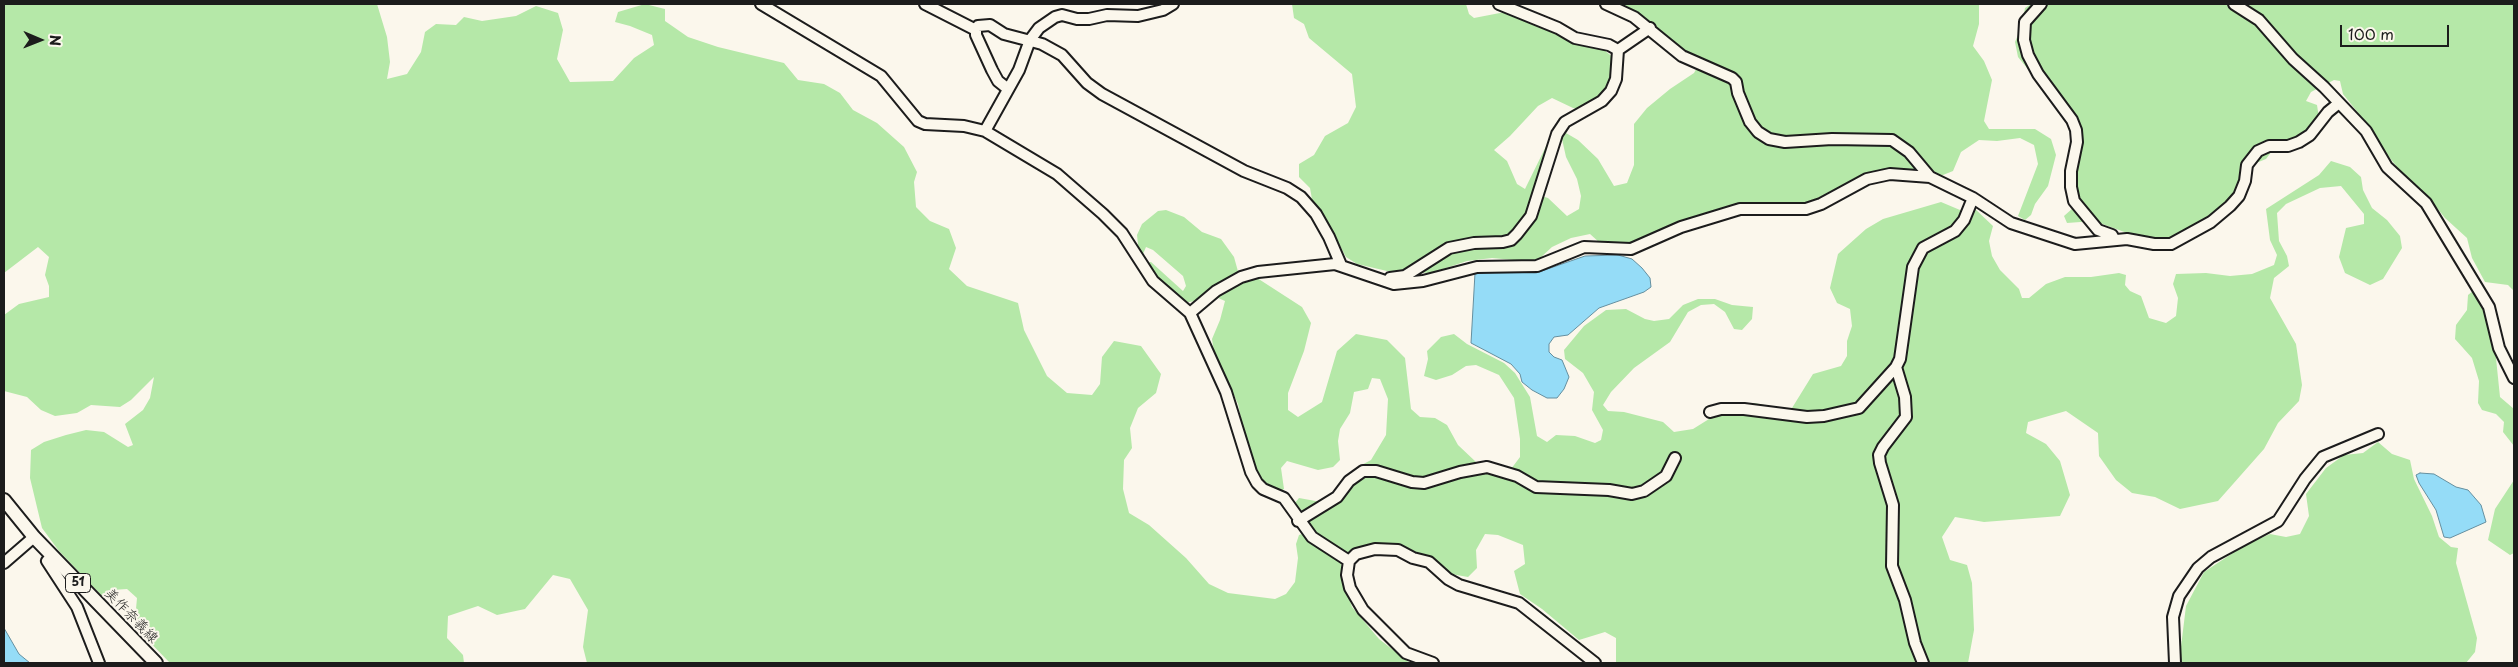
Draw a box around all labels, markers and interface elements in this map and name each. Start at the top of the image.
north arrow [15,15,65,65]
scale bar [2343,15,2452,47]
text: 100 m [2348,22,2394,45]
text: N [45,35,66,46]
road number: 51 [66,574,90,592]
street label: 美作奈義線 [101,585,161,647]

